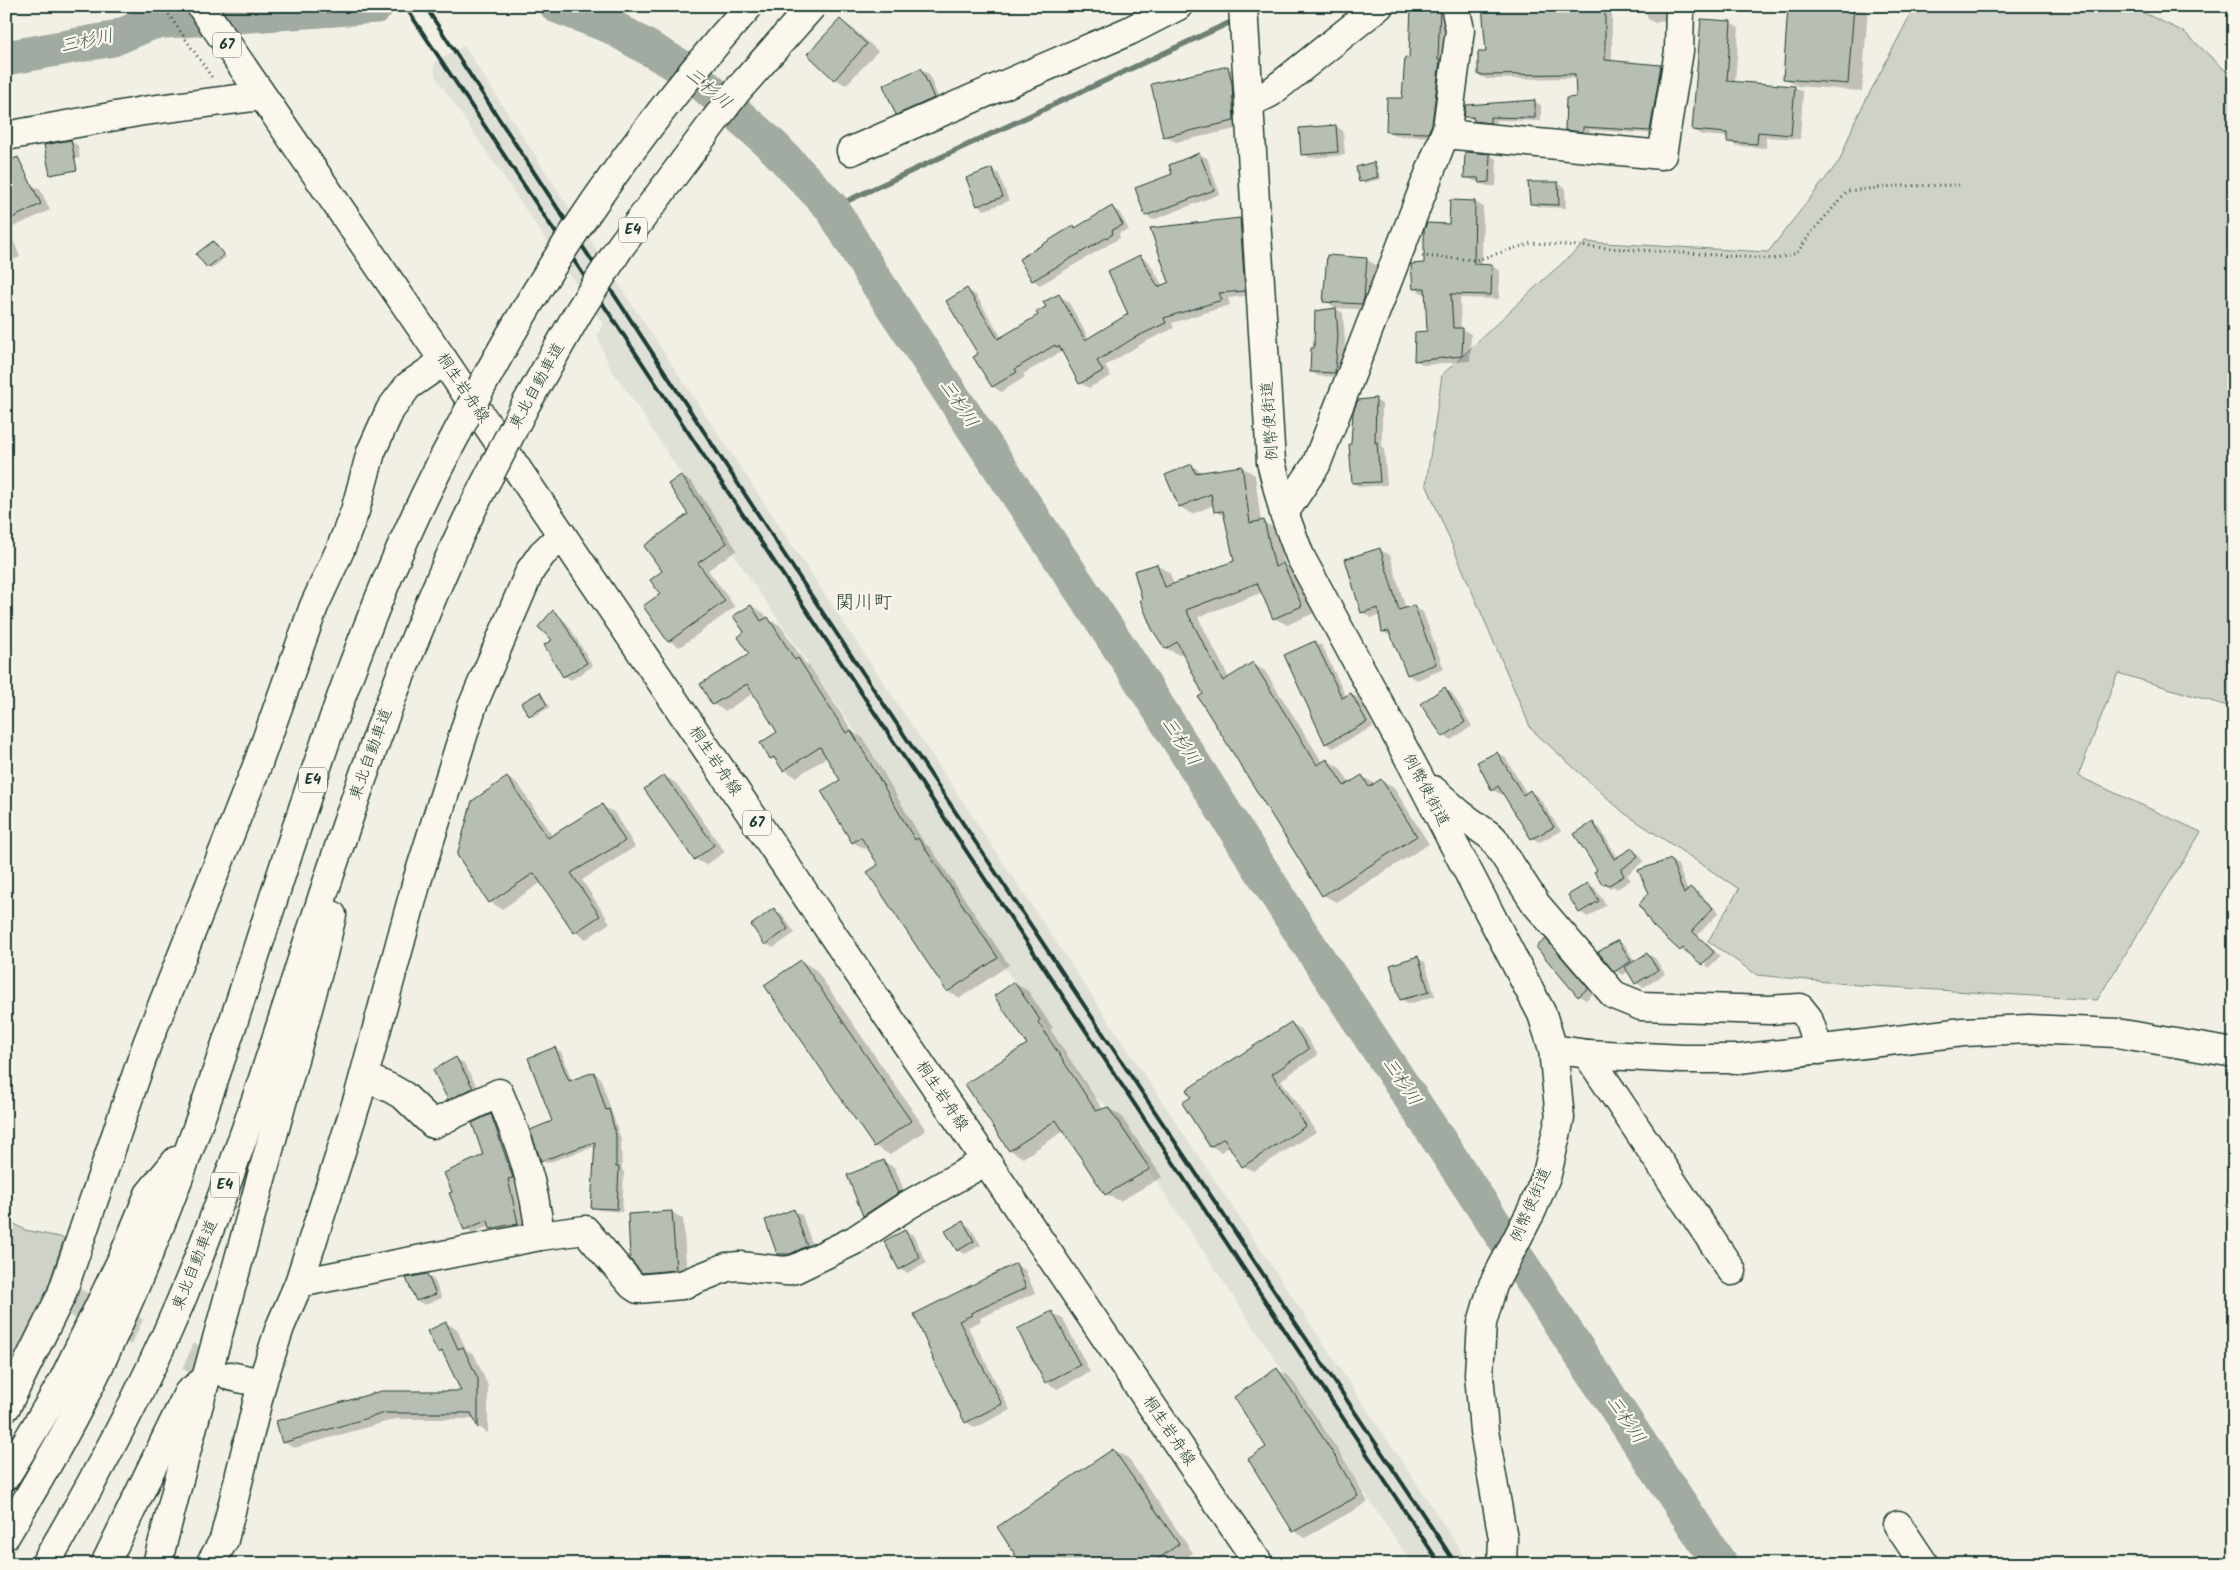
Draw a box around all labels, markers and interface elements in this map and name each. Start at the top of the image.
water label: 三杉川 [58,22,116,62]
road number: 67 [213,32,241,58]
water label: 三杉川 [678,61,738,117]
road number: E4 [619,218,647,242]
street label: 東北自動車道 [503,338,571,434]
street label: 桐生岩舟線 [430,348,496,428]
water label: 三杉川 [931,374,985,434]
street label: 例幣使街道 [1255,380,1285,462]
district label: 関川町 [835,588,893,618]
street label: 東北自動車道 [343,705,399,803]
water label: 三杉川 [1153,711,1207,773]
street label: 桐生岩舟線 [682,721,748,801]
street label: 例幣使街道 [1396,749,1456,831]
road number: E4 [299,768,327,792]
road number: 67 [743,810,771,836]
water label: 三杉川 [1374,1052,1428,1112]
street label: 桐生岩舟線 [909,1056,975,1136]
street label: 例幣使街道 [1504,1163,1558,1247]
road number: E4 [211,1172,239,1198]
street label: 東北自動車道 [165,1216,225,1314]
water label: 三杉川 [1598,1390,1652,1450]
street label: 桐生岩舟線 [1136,1391,1202,1471]

